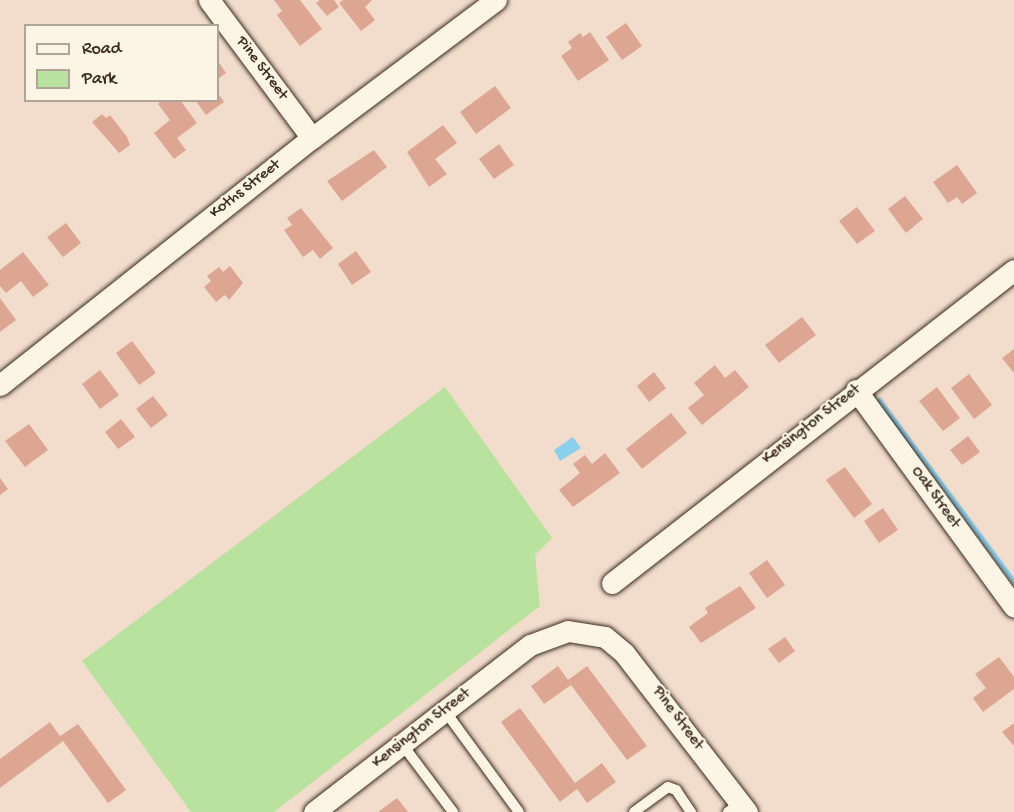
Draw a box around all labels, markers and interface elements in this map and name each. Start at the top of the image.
legend [24,24,219,102]
street label: Pine Street [231,33,291,105]
text: Road [82,39,121,60]
text: Park [82,69,116,90]
street label: Koths Street [207,156,285,224]
street label: Kensington Street [759,381,865,469]
street label: Oak Street [906,463,964,533]
street label: Pine Street [647,683,707,755]
street label: Kensington Street [369,685,475,773]

